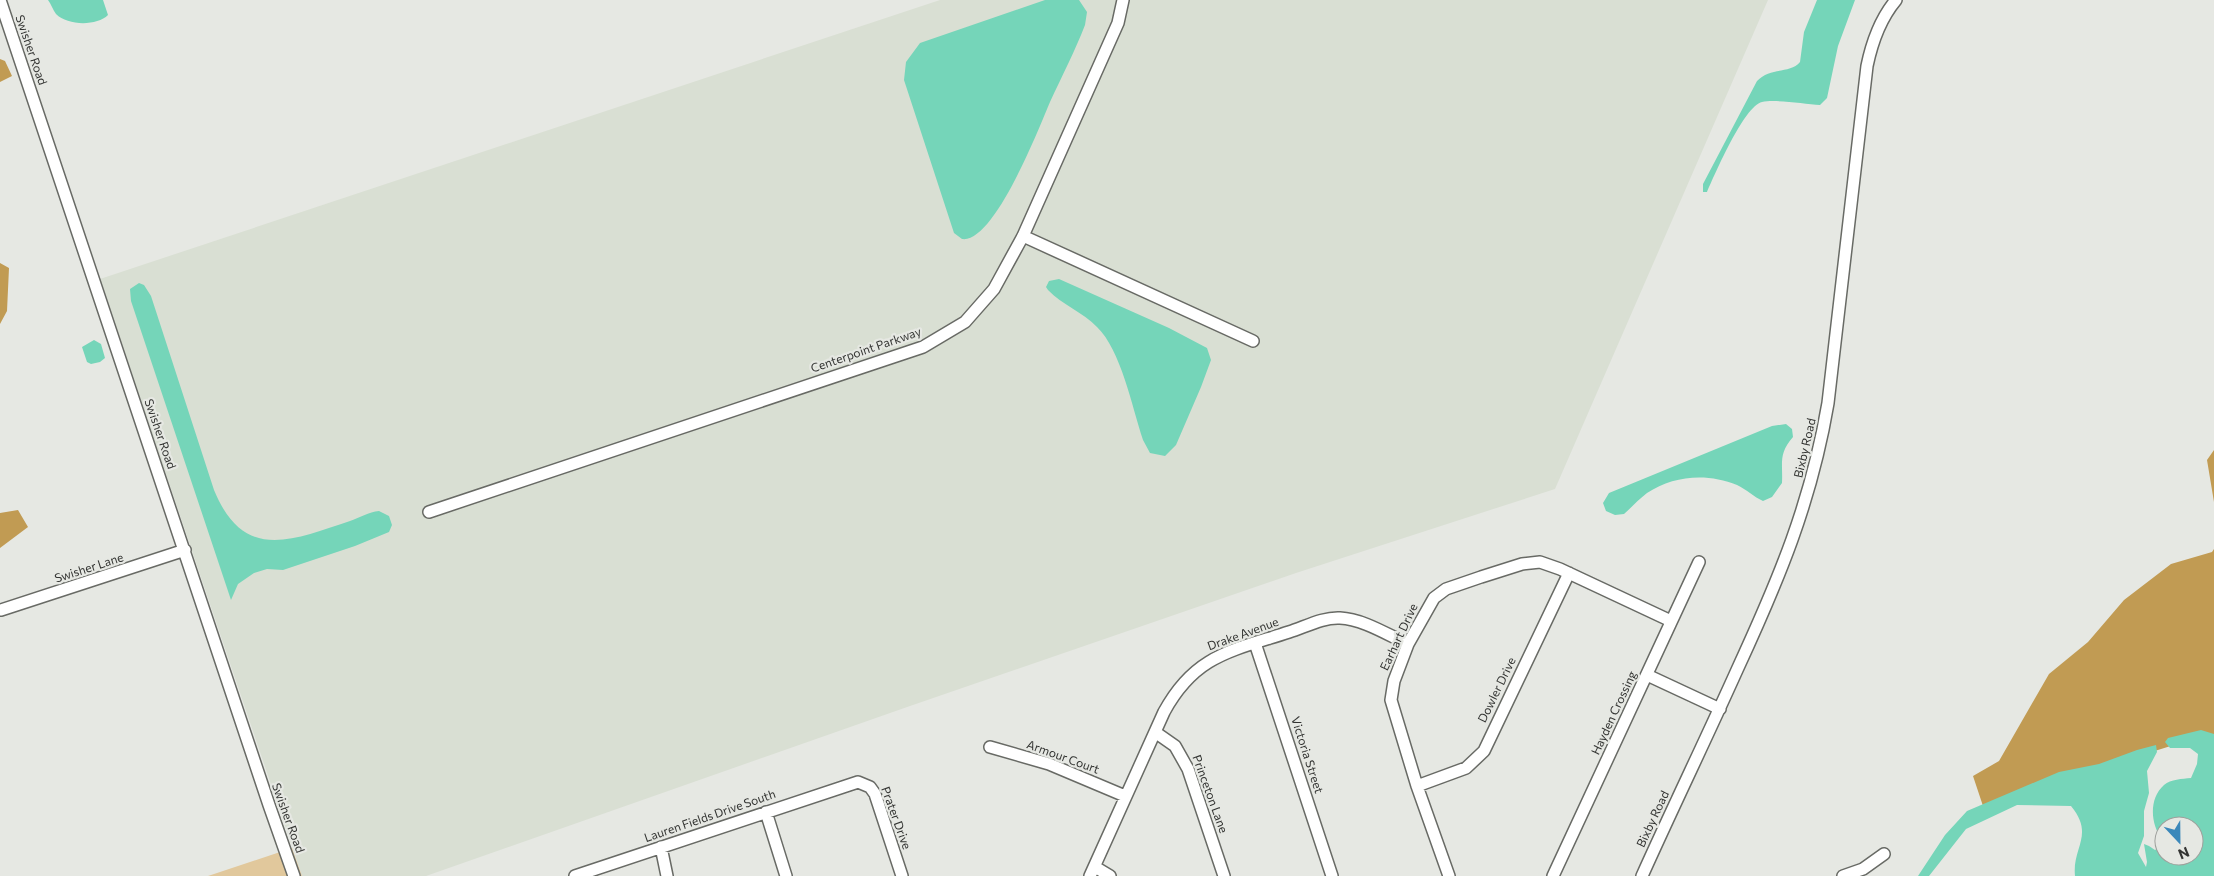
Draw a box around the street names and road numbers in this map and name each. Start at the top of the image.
street label: Swisher Road [13,13,51,87]
street label: Centerpoint Parkway [809,324,923,375]
street label: Swisher Road [142,397,180,471]
street label: Bixby Road [1790,417,1818,479]
street label: Swisher Lane [52,549,125,585]
street label: Earhart Drive [1376,601,1420,672]
street label: Drake Avenue [1205,614,1280,652]
street label: Dowler Drive [1474,655,1518,724]
street label: Hayden Crossing [1588,668,1639,757]
street label: Victoria Street [1289,715,1327,795]
street label: Armour Court [1025,736,1102,776]
street label: Princeton Lane [1190,753,1232,835]
street label: Swisher Road [270,781,308,855]
street label: Prater Drive [879,784,915,851]
street label: Lauren Fields Drive South [642,786,777,844]
street label: Bixby Road [1633,788,1671,849]

